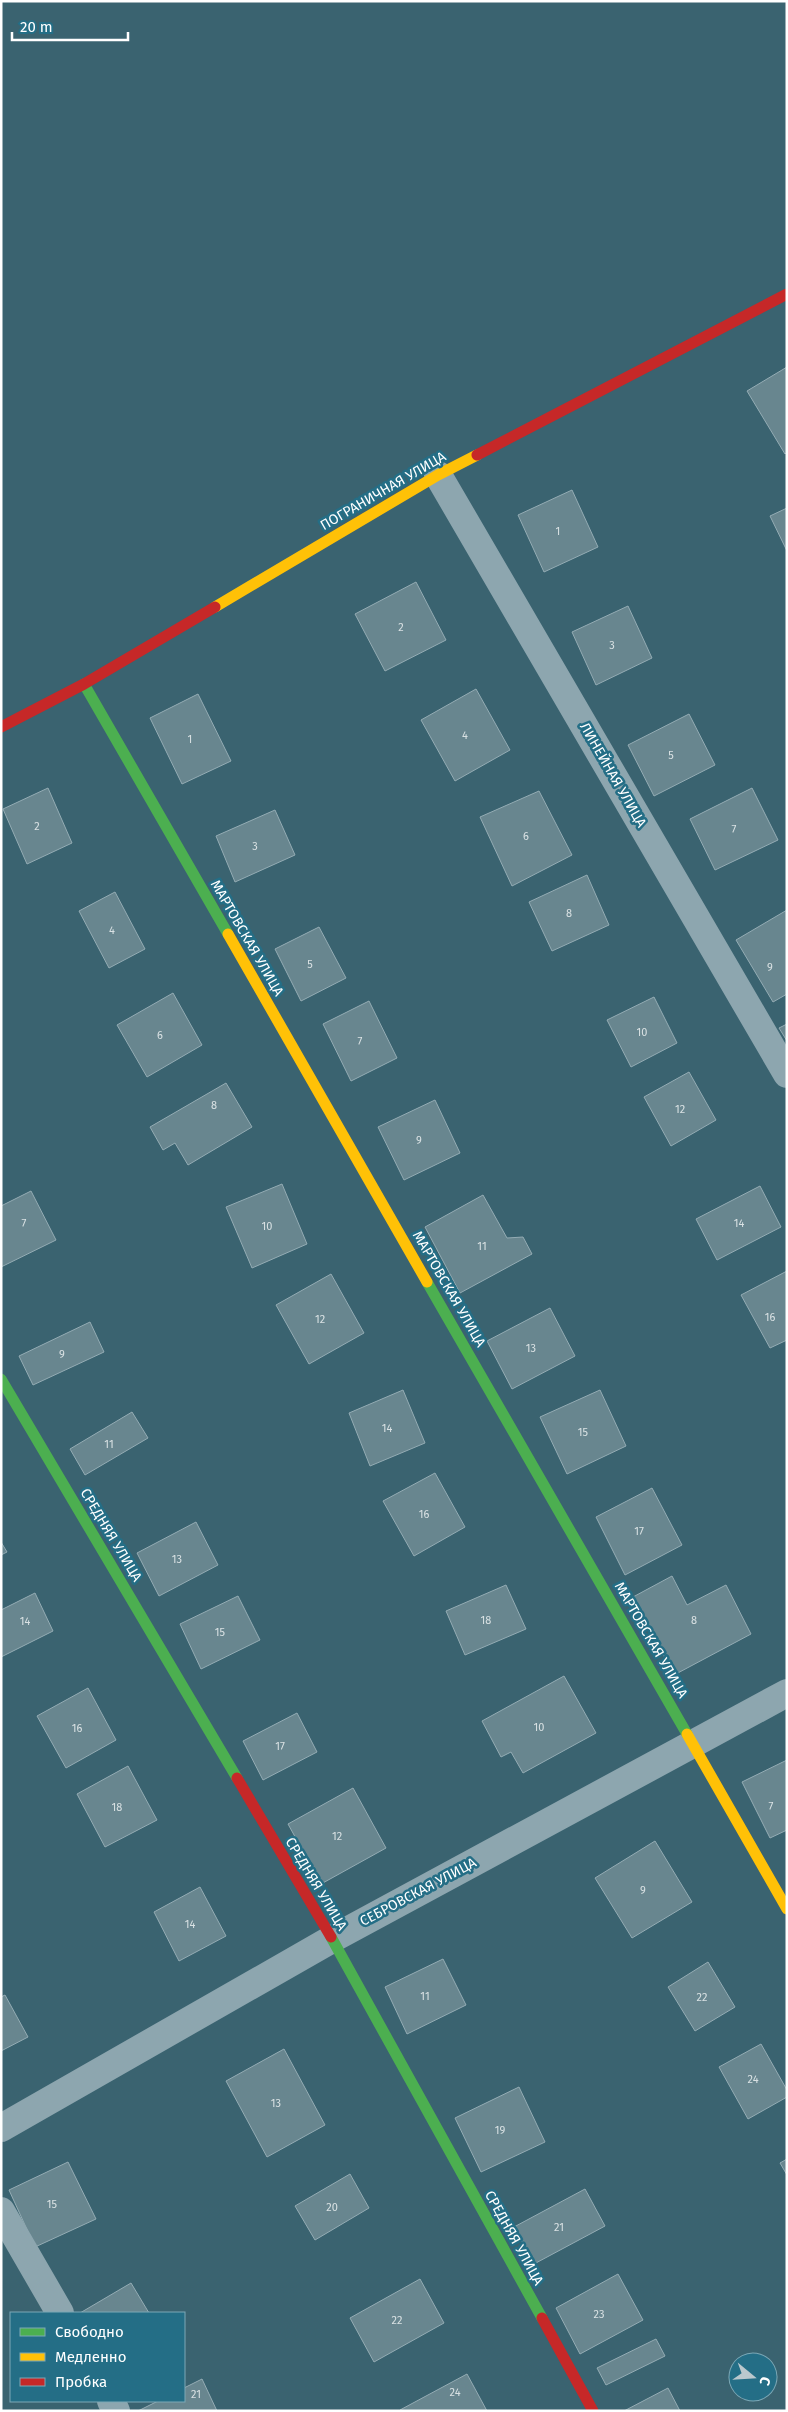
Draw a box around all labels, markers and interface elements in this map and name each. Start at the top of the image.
scale bar [12,10,129,42]
text: 20 m [20,18,53,36]
street label: ПОГРАНИЧНАЯ УЛИЦА [317,448,449,534]
house number: 1 [556,525,560,538]
house number: 2 [398,621,404,634]
house number: 3 [609,639,615,652]
street label: ЛИНЕЙНАЯ УЛИЦА [576,719,650,831]
house number: 4 [462,729,468,742]
house number: 1 [188,733,192,746]
house number: 5 [668,749,674,762]
house number: 2 [34,820,40,833]
house number: 7 [732,823,737,836]
house number: 6 [523,830,529,843]
house number: 3 [252,840,258,853]
street label: МАРТОВСКАЯ УЛИЦА [207,877,287,999]
house number: 8 [566,907,572,920]
house number: 4 [109,924,115,937]
house number: 5 [307,958,313,971]
house number: 9 [767,961,773,974]
house number: 10 [637,1026,647,1039]
house number: 6 [157,1029,163,1042]
house number: 7 [358,1035,363,1048]
house number: 8 [211,1099,217,1112]
house number: 12 [675,1103,685,1116]
house number: 9 [416,1134,422,1147]
house number: 7 [22,1217,27,1230]
house number: 14 [734,1217,744,1230]
house number: 10 [262,1220,272,1233]
street label: МАРТОВСКАЯ УЛИЦА [409,1228,489,1350]
house number: 11 [477,1240,487,1253]
house number: 16 [765,1311,775,1324]
house number: 12 [315,1313,325,1326]
house number: 13 [526,1342,536,1355]
house number: 9 [59,1348,65,1361]
house number: 14 [382,1422,392,1435]
house number: 15 [578,1426,589,1439]
house number: 11 [104,1438,114,1451]
street label: СРЕДНЯЯ УЛИЦА [77,1485,145,1585]
house number: 16 [419,1508,429,1521]
house number: 17 [634,1525,644,1538]
house number: 13 [172,1553,182,1566]
street label: МАРТОВСКАЯ УЛИЦА [611,1579,691,1701]
house number: 18 [481,1614,491,1627]
house number: 8 [691,1614,697,1627]
house number: 14 [20,1615,30,1628]
house number: 15 [215,1626,226,1639]
house number: 10 [534,1721,544,1734]
house number: 16 [72,1722,82,1735]
house number: 17 [275,1740,285,1753]
house number: 7 [769,1800,774,1813]
house number: 18 [112,1801,122,1814]
house number: 12 [332,1830,342,1843]
street label: СРЕДНЯЯ УЛИЦА [282,1834,350,1934]
street label: СЕБРОВСКАЯ УЛИЦА [357,1854,479,1930]
house number: 9 [640,1884,646,1897]
house number: 14 [185,1918,195,1931]
house number: 11 [420,1990,430,2003]
house number: 22 [697,1991,707,2004]
house number: 24 [748,2073,759,2086]
house number: 13 [271,2097,281,2110]
house number: 19 [495,2124,505,2137]
street label: СРЕДНЯЯ УЛИЦА [481,2188,547,2288]
house number: 15 [47,2198,58,2211]
house number: 20 [326,2201,338,2214]
house number: 21 [554,2221,564,2234]
house number: 23 [594,2308,604,2321]
legend [10,2312,185,2402]
house number: 22 [392,2314,402,2327]
text: Свободно [55,2323,124,2341]
text: Медленно [55,2348,127,2366]
north arrow [728,2352,778,2402]
text: Пробка [55,2373,107,2391]
text: С [756,2374,774,2387]
house number: 24 [450,2386,461,2399]
house number: 21 [191,2388,201,2401]

